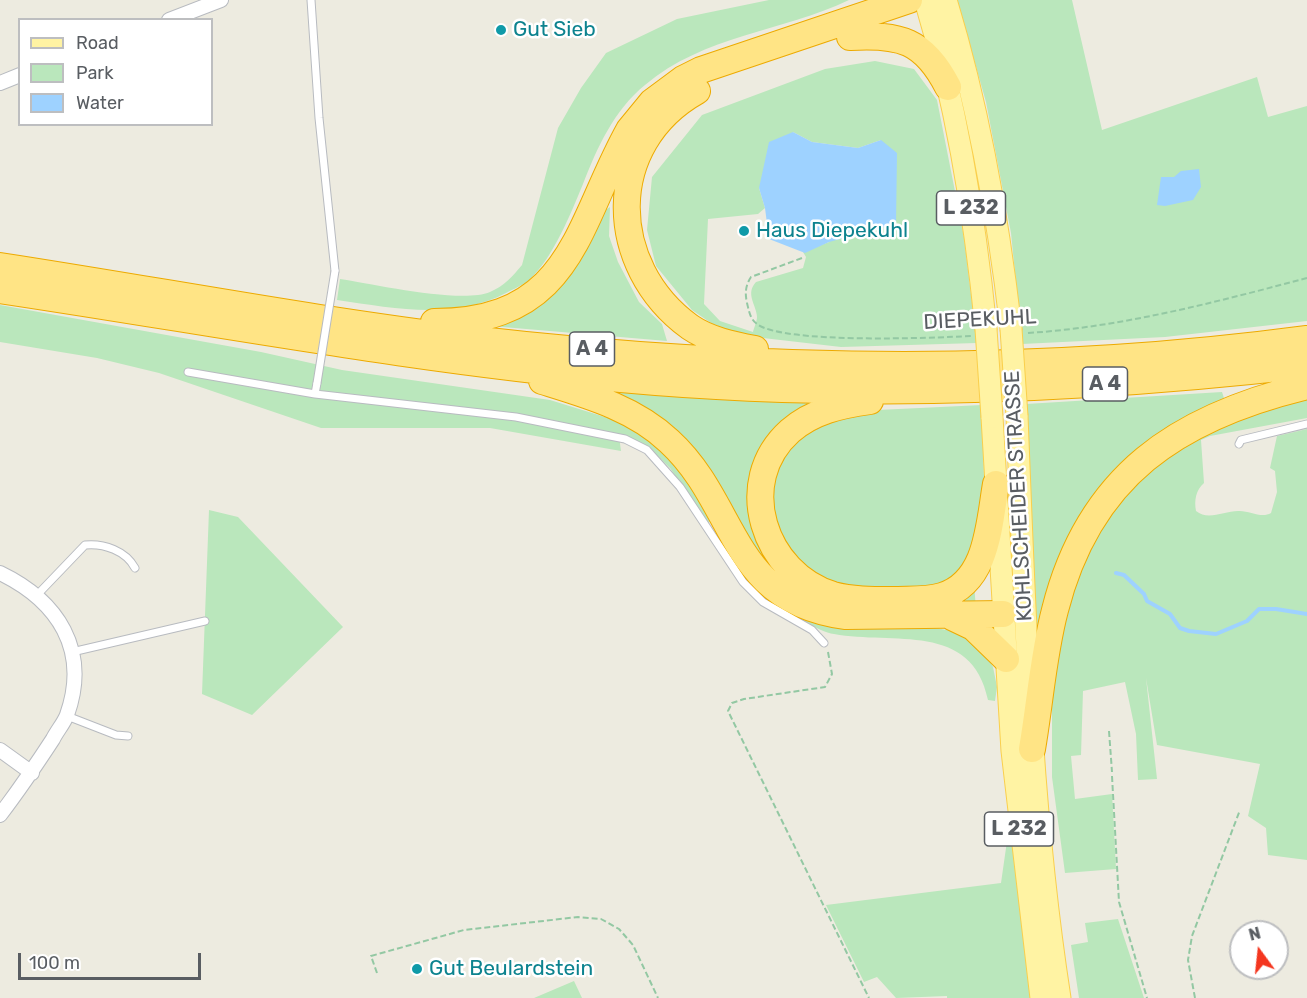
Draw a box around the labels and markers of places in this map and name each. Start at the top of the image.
place label: Gut Sieb [513,17,596,43]
marker: Gut Sieb [494,23,508,37]
place label: Haus Diepekuhl [756,218,908,244]
marker: Haus Diepekuhl [737,224,751,238]
place label: Gut Beulardstein [429,956,593,982]
marker: Gut Beulardstein [410,962,424,976]

